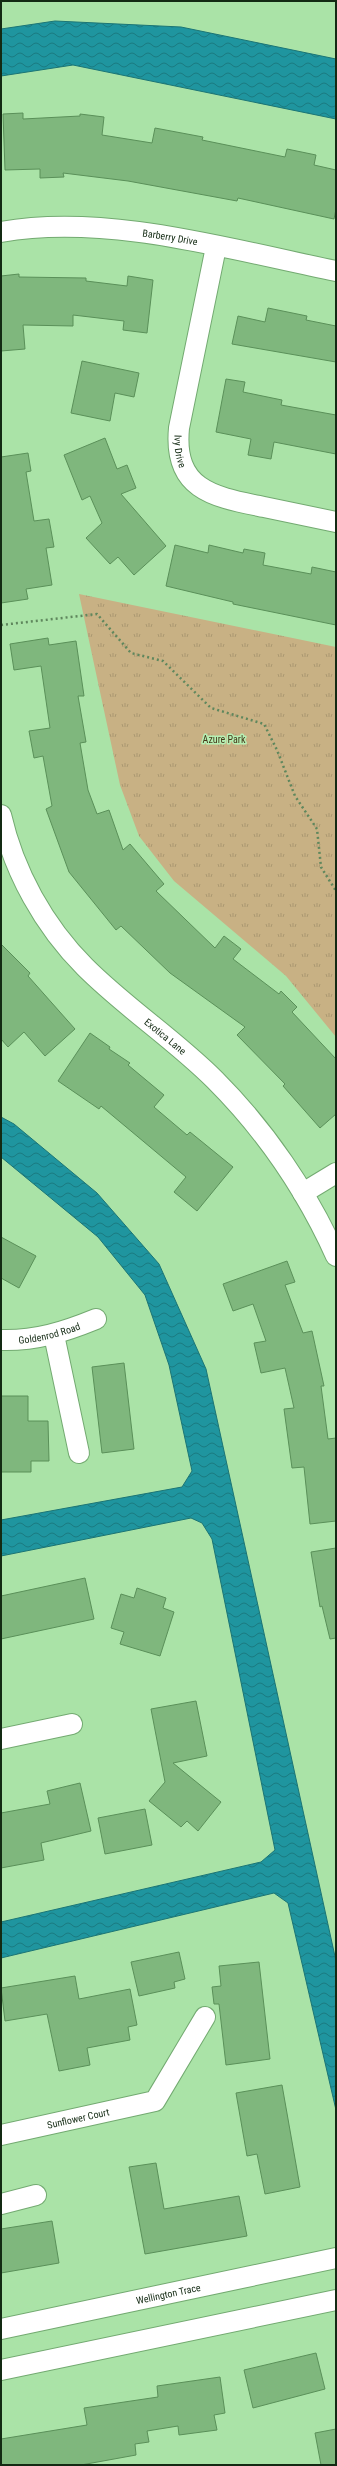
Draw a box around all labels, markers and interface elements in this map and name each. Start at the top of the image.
street label: Barberry Drive [142,227,199,247]
street label: Ivy Drive [173,435,189,470]
park label: Azure Park [203,734,246,745]
street label: Exotica Lane [142,1016,189,1057]
street label: Goldenrod Road [18,1320,81,1345]
street label: Sunflower Court [46,2106,110,2130]
street label: Wellington Trace [135,2281,202,2306]

